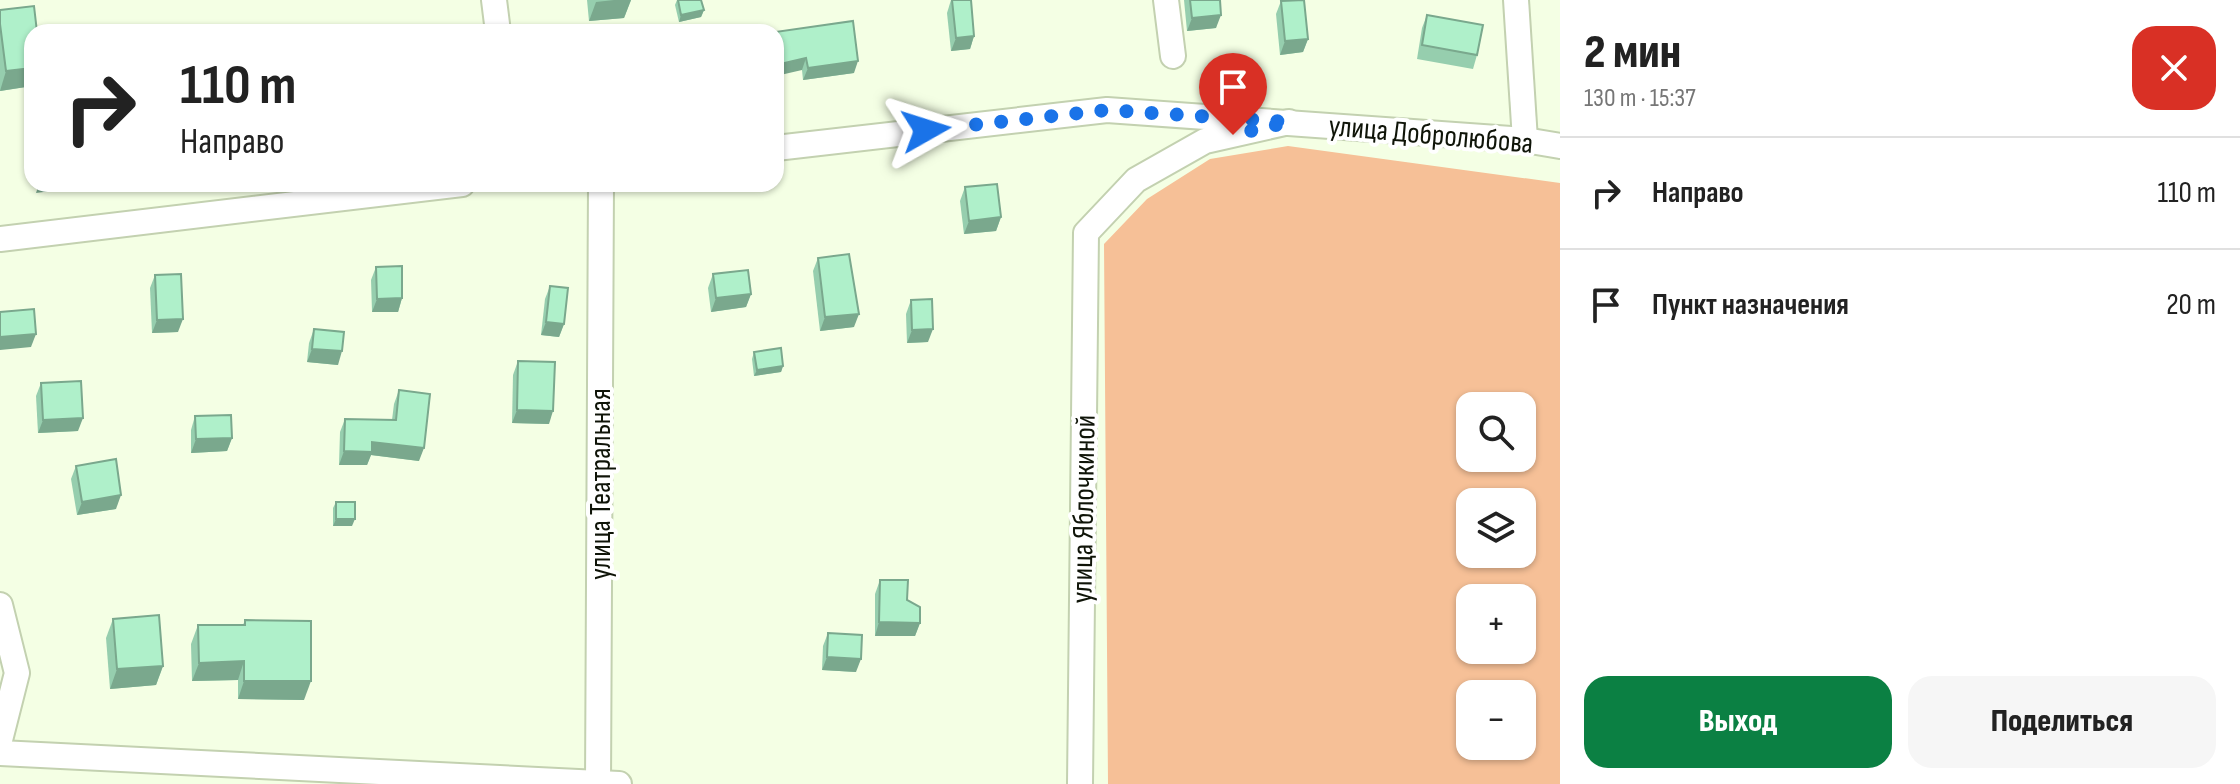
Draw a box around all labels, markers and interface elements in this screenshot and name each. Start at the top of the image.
text: 2 мин [1584,24,1681,81]
button: close [2132,26,2216,110]
text: 110 m [180,53,296,120]
pin [1199,53,1267,135]
icon: right [48,56,152,160]
icon: arrive [1211,65,1255,109]
text: 130 m · 15:37 [1584,83,1696,114]
position arrow [884,88,968,172]
street label: улица Добролюбова [1327,108,1535,162]
text: Направо [180,121,284,164]
icon: right [1584,171,1628,215]
text: Направо [1652,175,1744,211]
text: 110 m [2158,175,2216,211]
icon: arrive [1584,283,1628,327]
text: Пункт назначения [1652,287,1849,323]
text: 20 m [2166,287,2216,323]
street label: улица Театральная [583,388,619,580]
map controls [1456,392,1536,760]
button: search [1456,392,1536,472]
street label: улица Яблочкиной [1064,414,1104,604]
button: layers [1456,488,1536,568]
button: + [1456,584,1536,664]
button: Выход [1584,676,1892,768]
button: Поделиться [1908,676,2216,768]
button: − [1456,680,1536,760]

